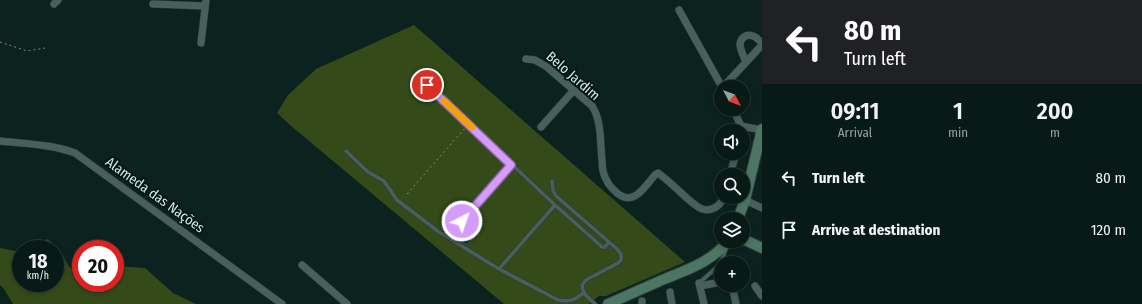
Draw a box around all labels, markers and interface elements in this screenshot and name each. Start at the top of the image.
text: 80 m [844,14,901,47]
icon: left [778,16,830,68]
street label: Belo Jardim [543,48,603,104]
text: Turn left [844,48,906,70]
pin [410,68,444,102]
icon: arrive [416,74,438,96]
north arrow [714,80,750,116]
map controls [714,80,750,292]
text: 09:11 [830,97,880,125]
text: 1 [953,97,963,125]
text: 200 [1037,97,1074,125]
button: sound [714,124,750,160]
text: Arrival [838,125,872,140]
text: min [948,125,968,140]
text: m [1050,125,1060,140]
street label: Alameda das Nações [102,153,208,237]
icon: left [778,167,800,189]
button: search [714,168,750,204]
text: Turn left [812,169,865,187]
text: 80 m [1096,169,1126,187]
position arrow [441,200,483,242]
button: layers [714,212,750,248]
icon: arrive [778,219,800,241]
text: Arrive at destination [812,221,940,239]
text: 120 m [1091,221,1126,239]
speed limit sign: 20 [72,240,124,292]
text: 18 [28,249,48,273]
button: + [714,256,750,292]
text: km/h [27,270,49,282]

